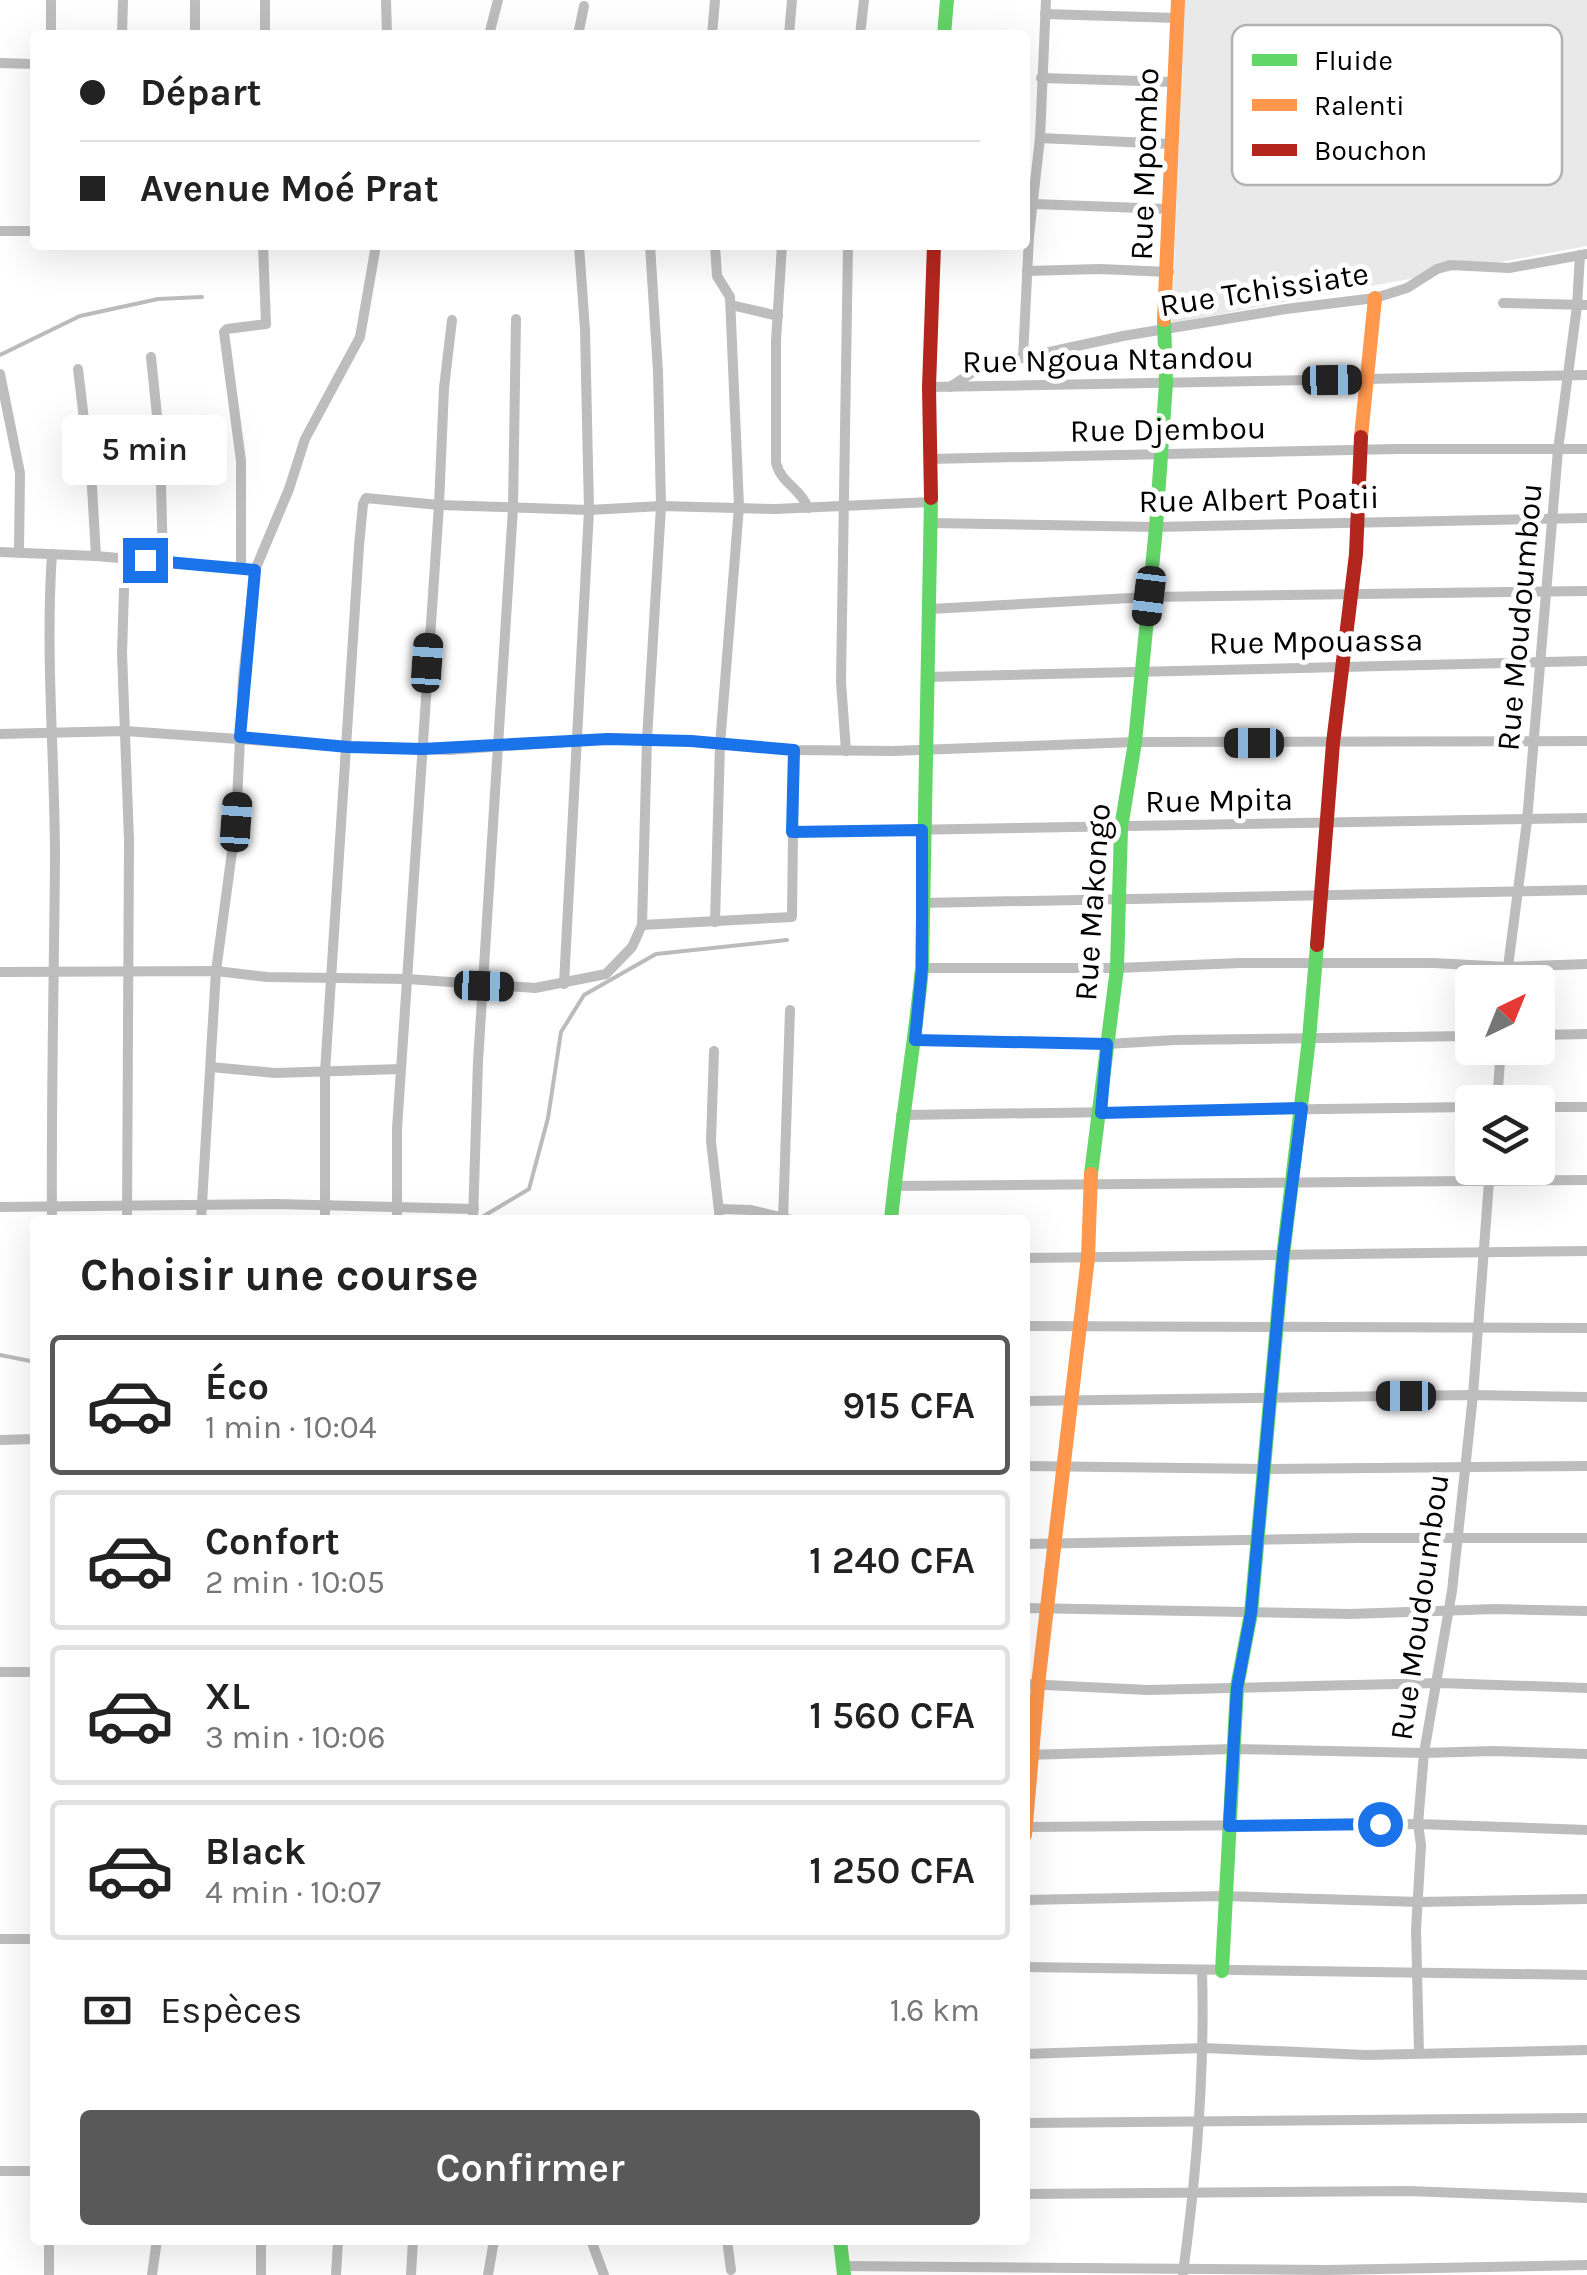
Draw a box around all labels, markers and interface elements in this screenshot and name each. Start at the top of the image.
legend [1232,25,1562,185]
text: Fluide [1314,44,1393,77]
street label: Rue Mpombo [1123,67,1166,261]
text: Départ [140,70,262,115]
text: Ralenti [1314,89,1405,122]
text: Bouchon [1314,134,1427,167]
text: Avenue Moé Prat [140,166,439,211]
street label: Rue Tchissiate [1157,255,1371,324]
street label: Rue Ngoua Ntandou [962,338,1254,381]
car [1302,364,1362,396]
street label: Rue Djembou [1070,409,1266,450]
callout: 5 min [62,415,228,485]
text: 5 min [101,431,188,468]
street label: Rue Albert Poatii [1138,479,1380,520]
street label: Rue Moudoumbou [1489,482,1550,752]
route end [123,538,168,583]
car [1130,564,1168,628]
street label: Rue Mpouassa [1208,621,1424,662]
car [410,632,444,694]
car [1224,728,1284,758]
street label: Rue Mpita [1145,781,1293,820]
car [219,791,253,853]
street label: Rue Makongo [1067,802,1118,1002]
north arrow [1455,965,1555,1065]
map controls [1455,965,1555,1185]
car [453,970,515,1002]
button: layers [1455,1085,1555,1185]
text: Choisir une course [80,1249,479,1301]
icon: car [85,1360,175,1450]
text: Éco [205,1364,269,1409]
car [1376,1381,1436,1411]
text: 915 CFA [842,1383,975,1428]
text: 1 min · 10:04 [205,1409,377,1446]
street label: Rue Moudoumbou [1382,1472,1457,1743]
icon: car [85,1515,175,1605]
text: Confort [205,1519,340,1564]
text: 1 240 CFA [809,1538,975,1583]
text: 2 min · 10:05 [205,1564,385,1601]
icon: car [85,1670,175,1760]
text: XL [205,1674,250,1719]
text: 1 560 CFA [809,1693,975,1738]
text: 3 min · 10:06 [205,1719,385,1756]
route start [1358,1802,1403,1847]
icon: car [85,1825,175,1915]
text: Black [205,1829,306,1874]
text: 1 250 CFA [809,1848,975,1893]
text: 4 min · 10:07 [205,1874,381,1911]
icon: cash [80,1983,135,2038]
text: Espèces [160,1988,302,2033]
text: 1.6 km [890,1992,980,2029]
button: Confirmer [80,2110,980,2225]

